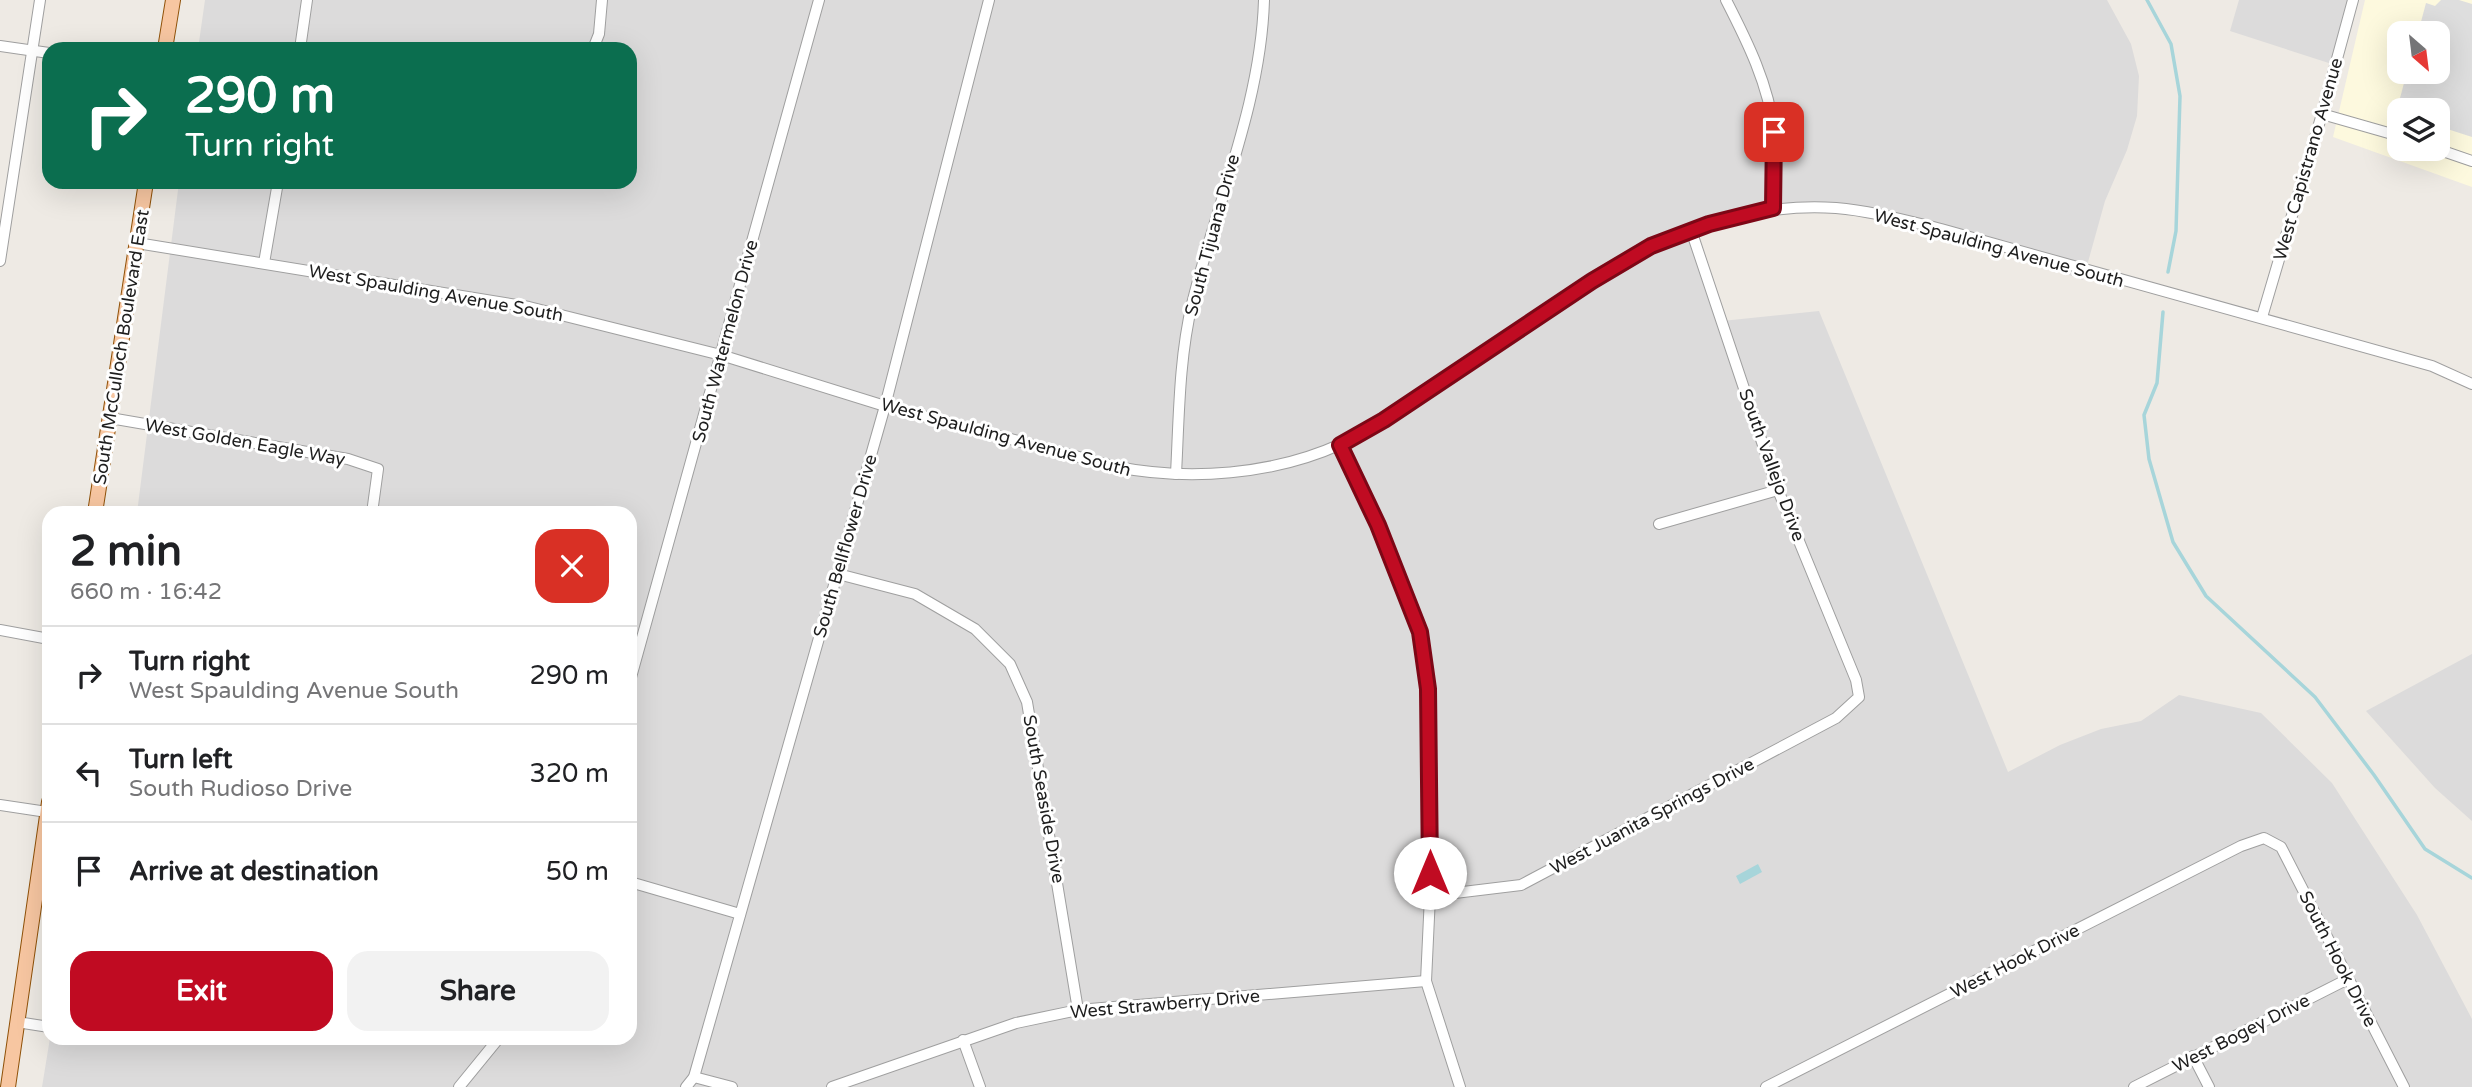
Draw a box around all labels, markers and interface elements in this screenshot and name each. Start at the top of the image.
north arrow [2387,21,2450,84]
map controls [2387,21,2450,161]
street label: West Capistrano Avenue [2269,55,2347,263]
text: 290 m [185,67,335,126]
icon: right [70,70,161,161]
button: layers [2387,98,2450,161]
pin [1744,102,1804,162]
icon: arrive [1755,113,1793,151]
text: Turn right [185,127,334,165]
street label: South Tijuana Drive [1180,152,1244,318]
street label: West Spaulding Avenue South [1871,204,2127,292]
street label: South McCulloch Boulevard East [88,208,154,486]
street label: South Watermelon Drive [687,237,763,445]
street label: West Spaulding Avenue South [307,260,565,326]
street label: South Vallejo Drive [1734,386,1810,544]
street label: West Spaulding Avenue South [878,393,1134,481]
street label: West Golden Eagle Way [143,414,347,471]
street label: South Bellflower Drive [808,452,882,640]
text: 2 min [70,526,182,577]
button: close [535,529,609,603]
text: 660 m · 16:42 [70,578,222,606]
text: Turn right [129,646,250,677]
icon: right [70,656,108,694]
text: 290 m [529,660,609,691]
text: West Spaulding Avenue South [129,677,459,705]
street label: South Seaside Drive [1018,713,1070,885]
text: Turn left [129,744,232,775]
street label: West Juanita Springs Drive [1546,753,1758,879]
icon: left [70,754,108,792]
text: 320 m [529,758,609,789]
text: South Rudioso Drive [129,775,352,803]
position arrow [1393,836,1467,910]
icon: arrive [70,852,108,890]
text: Arrive at destination [129,856,379,887]
text: 50 m [546,856,609,887]
street label: South Hook Drive [2294,887,2382,1031]
street label: West Hook Drive [1947,919,2083,1003]
button: Exit [70,951,333,1031]
button: Share [347,951,609,1031]
street label: West Strawberry Drive [1069,985,1261,1023]
street label: West Bogey Drive [2169,989,2313,1077]

